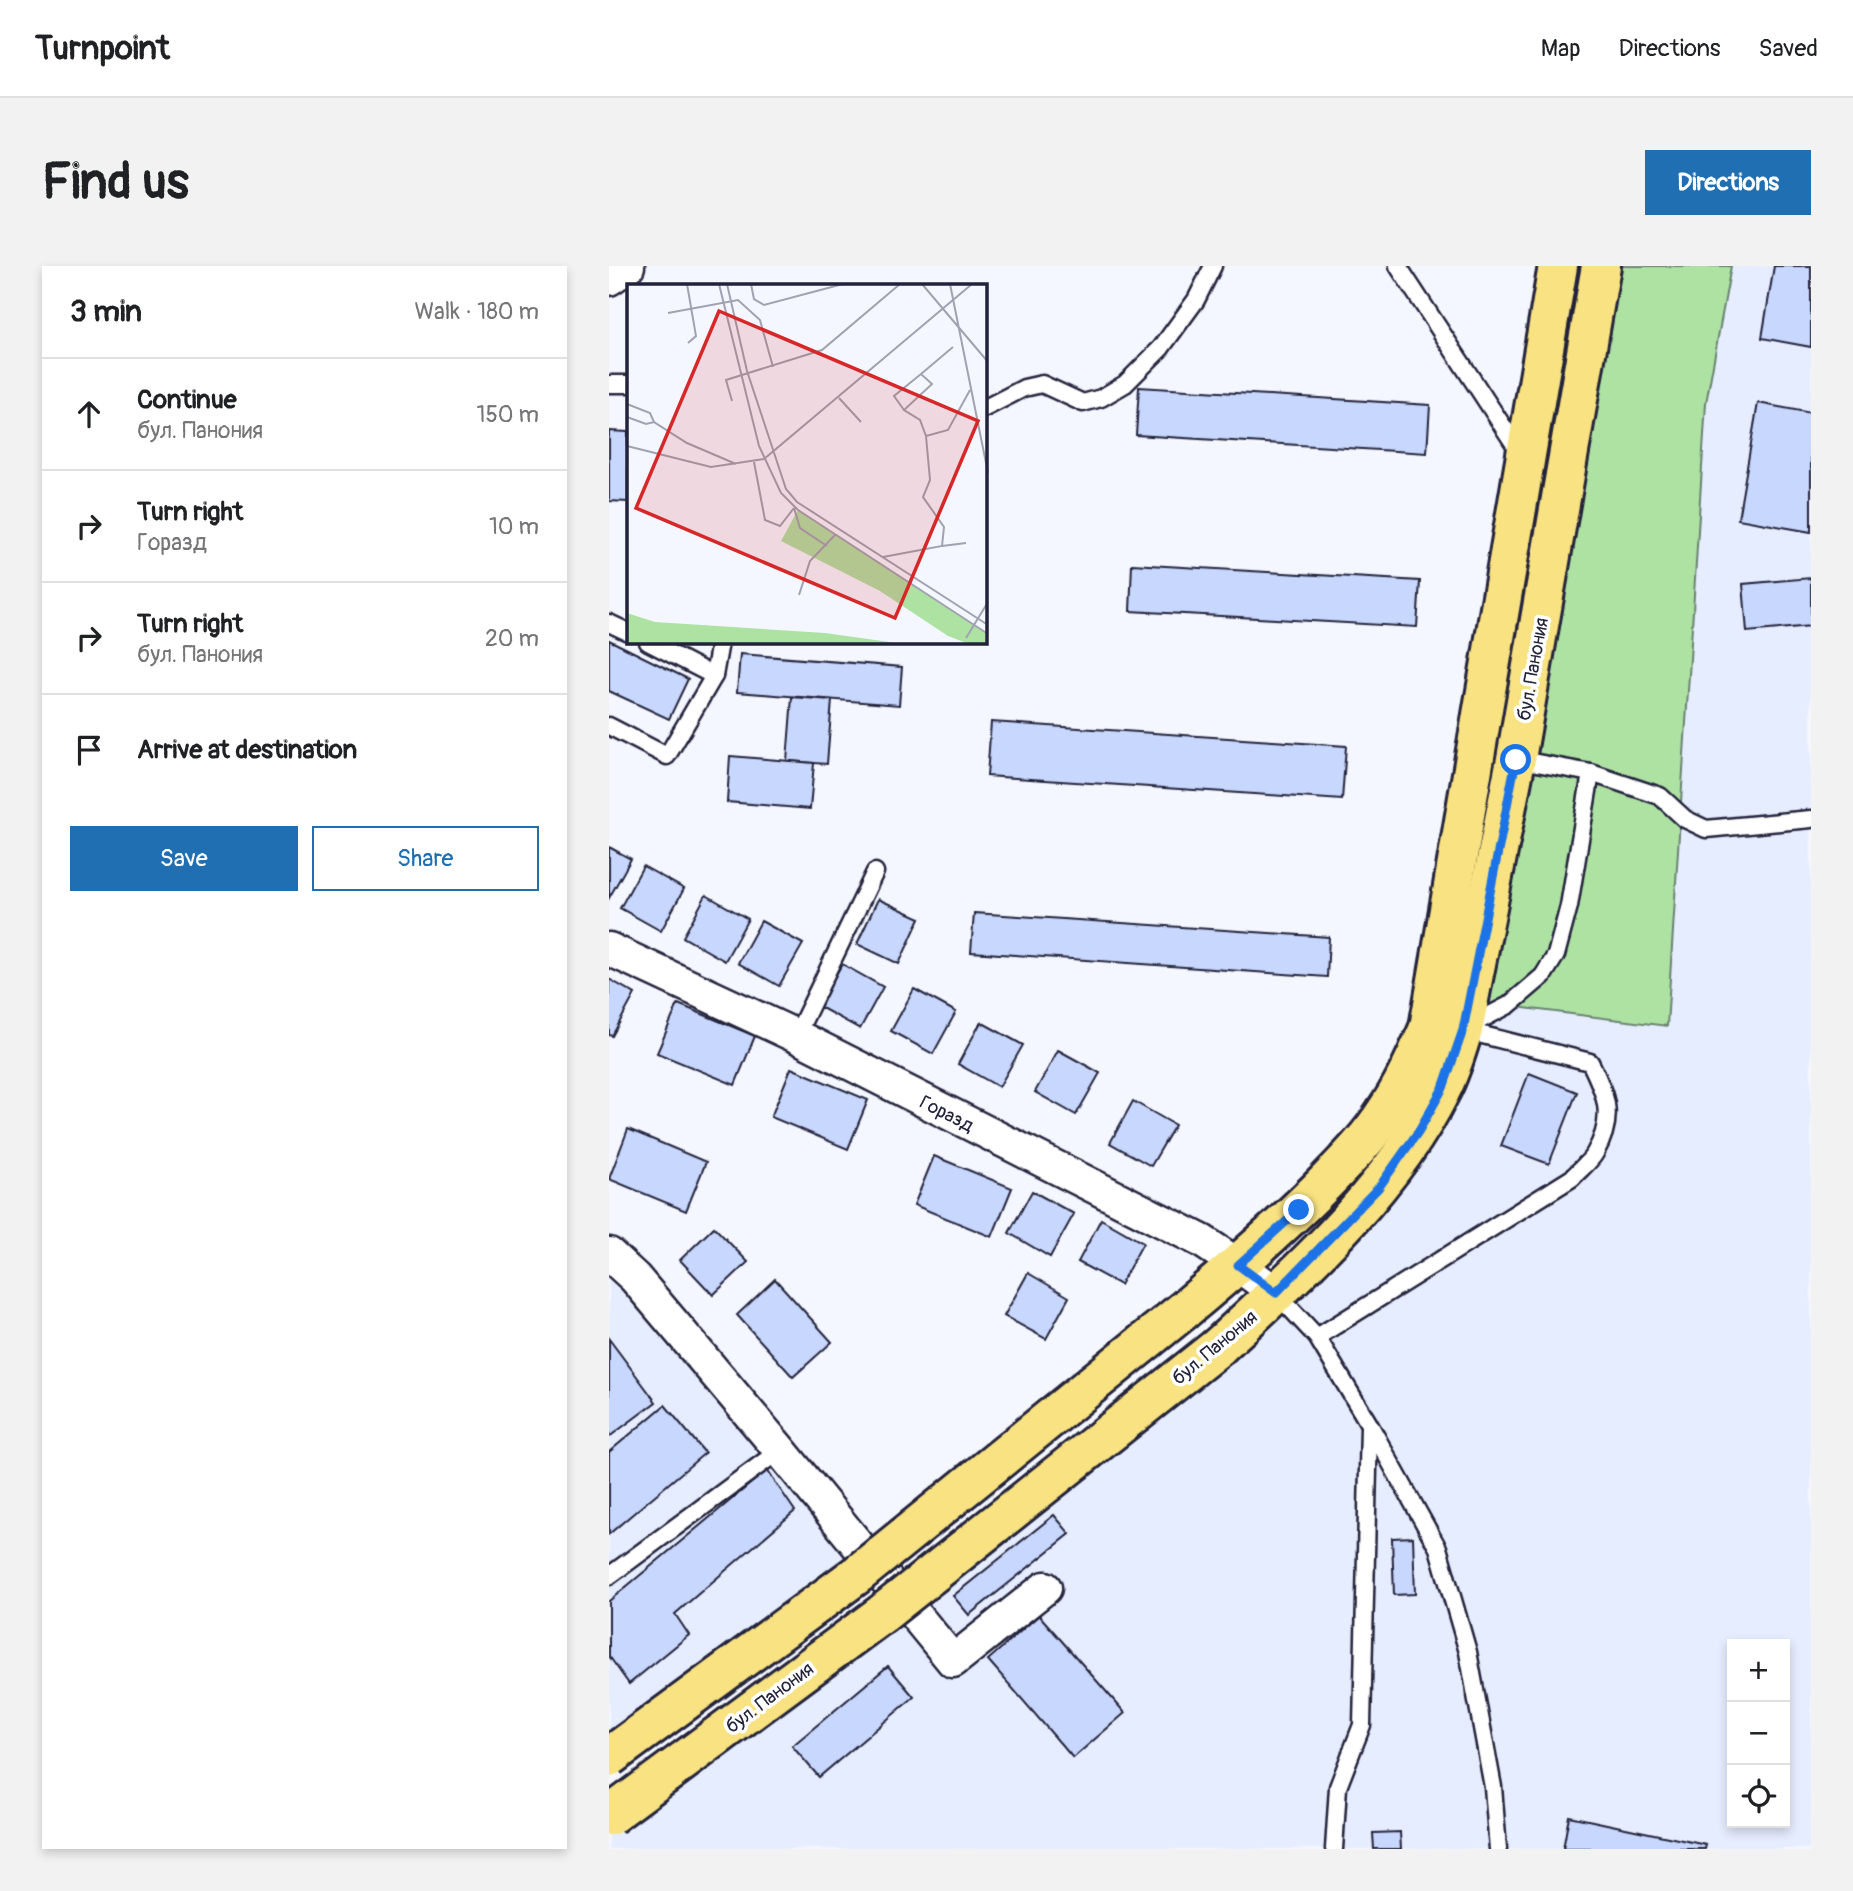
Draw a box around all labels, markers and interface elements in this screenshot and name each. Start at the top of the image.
text: Turnpoint [35,28,170,69]
text: Map [1541,34,1581,63]
text: Directions [1619,34,1720,63]
text: Saved [1758,34,1818,63]
button: Directions [1645,150,1811,215]
text: Find us [42,152,189,213]
inset map [627,284,987,644]
text: 3 min [70,293,142,330]
text: Walk · 180 m [414,297,539,326]
text: Continue [137,384,237,416]
icon: ahead [70,395,108,433]
text: 150 m [476,400,539,429]
text: бул. Панония [137,416,263,445]
text: Turn right [137,496,243,528]
icon: right [70,507,108,545]
text: 10 m [489,512,539,541]
text: Горазд [137,528,207,557]
text: Turn right [137,608,243,640]
street label: бул. Панония [1512,616,1554,723]
icon: right [70,619,108,657]
text: 20 m [485,624,539,653]
text: бул. Панония [137,640,263,669]
icon: arrive [70,731,108,769]
text: Arrive at destination [137,734,357,766]
route start [1500,744,1531,775]
button: Save [70,826,298,891]
button: Share [312,826,539,891]
street label: Горазд [915,1090,978,1138]
route end [1283,1194,1314,1225]
street label: бул. Панония [1167,1305,1262,1390]
map controls [1727,1639,1790,1828]
button: + [1727,1639,1790,1702]
street label: бул. Панония [721,1657,818,1739]
button: − [1727,1702,1790,1765]
button: locate [1727,1765,1790,1828]

